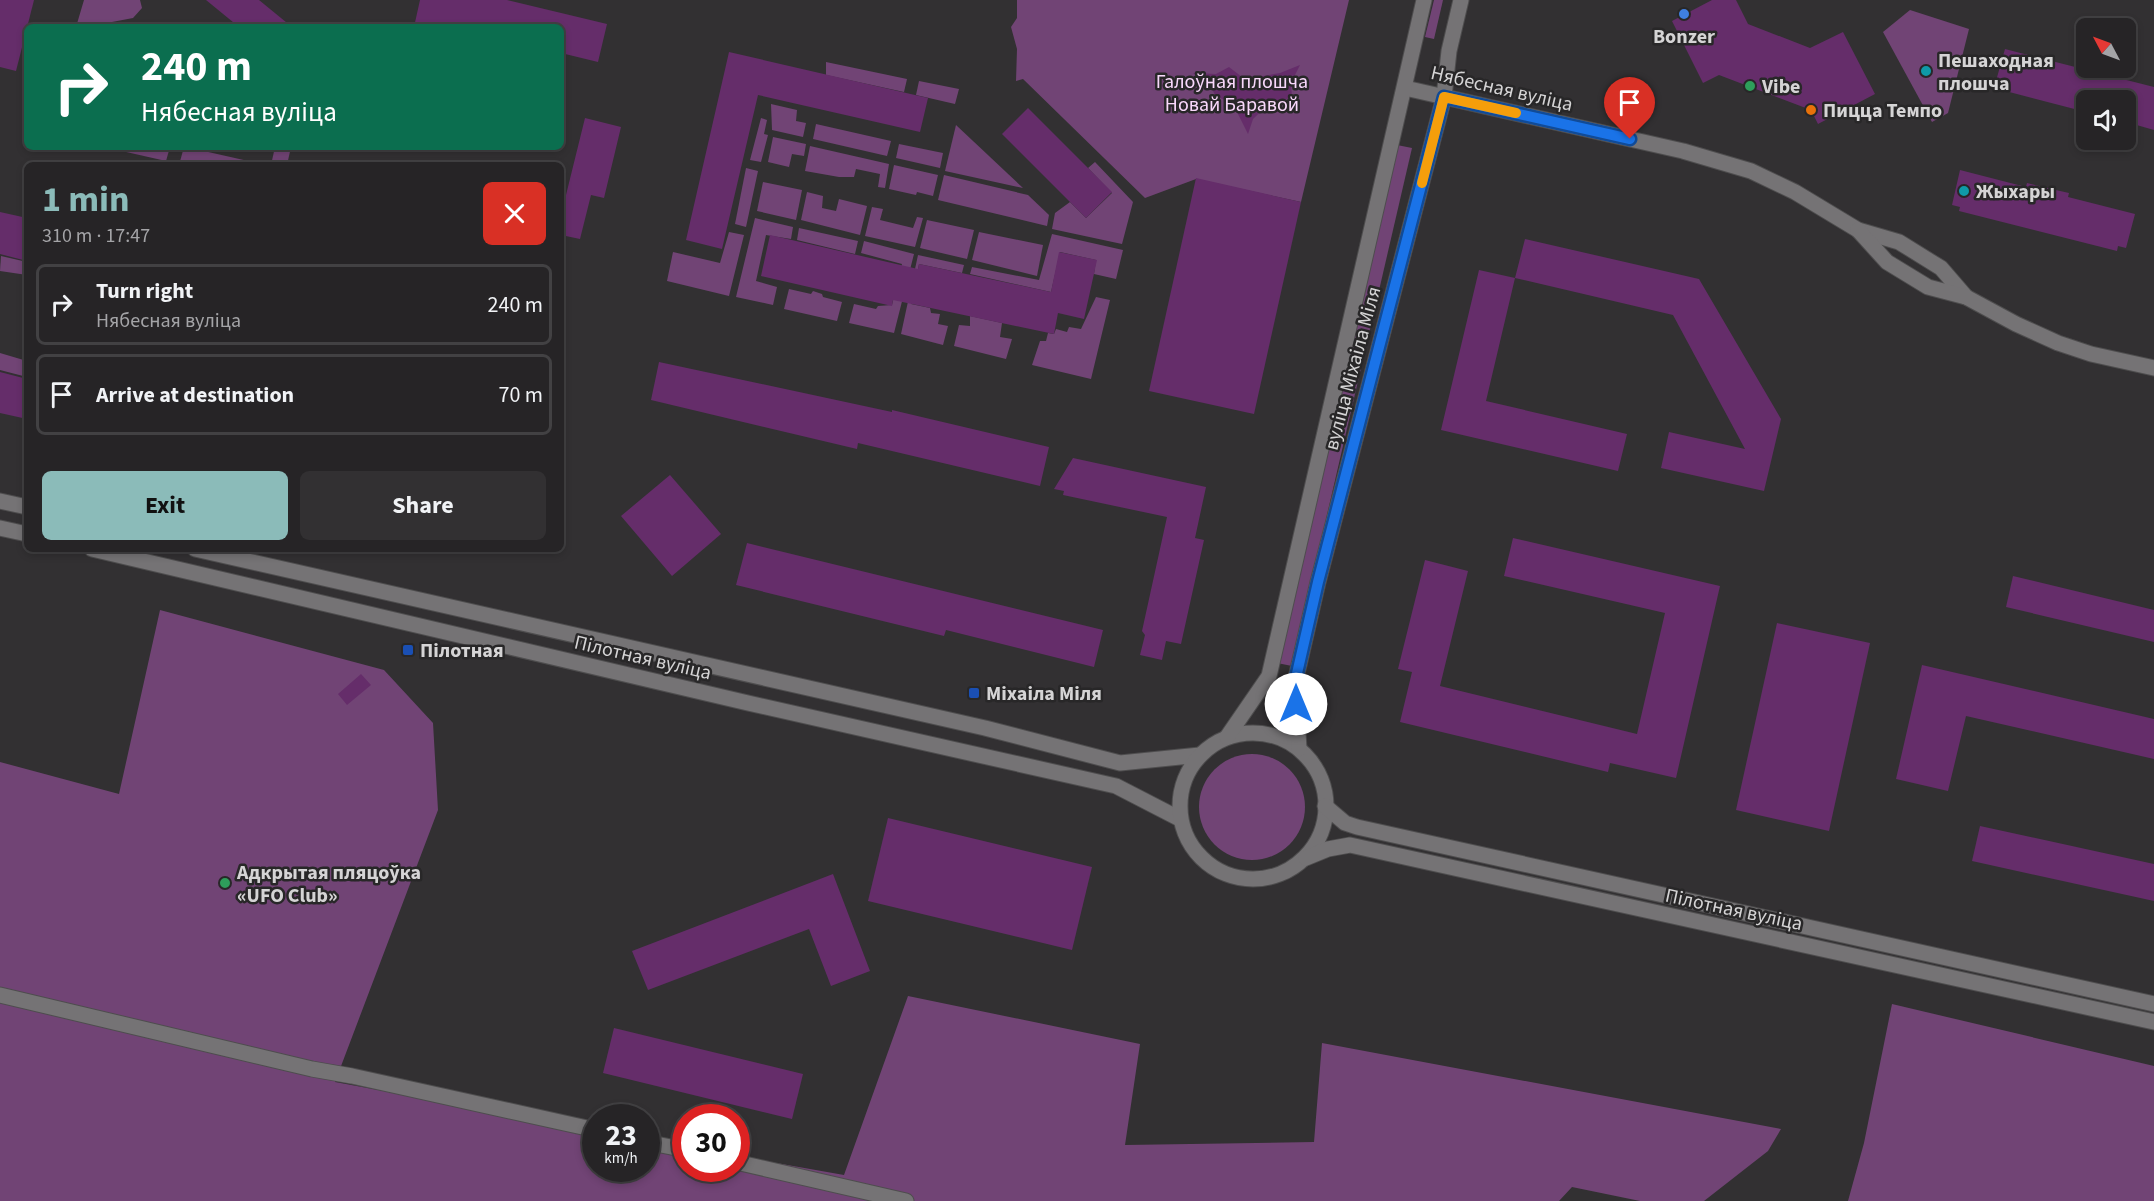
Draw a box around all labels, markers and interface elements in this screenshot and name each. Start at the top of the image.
marker: Bonzer [1677,7,1691,21]
north arrow [2076,18,2136,78]
map controls [2076,18,2136,150]
place label: Bonzer [1653,23,1715,51]
text: 240 m [141,37,252,97]
place label: Пешаходная плошча [1938,47,2054,98]
icon: right [42,48,120,126]
street label: Нябесная вуліца [1428,59,1576,119]
marker: Пешаходная плошча [1919,64,1933,78]
park label: Галоўная плошча Новай Баравой [1156,68,1308,119]
place label: Vibe [1761,73,1800,101]
pin [1604,77,1655,139]
marker: Vibe [1743,79,1757,93]
icon: arrive [1613,86,1646,119]
button: sound [2076,90,2136,150]
text: Нябесная вуліца [141,93,337,132]
place label: Пицца Темпо [1823,97,1942,125]
marker: Пицца Темпо [1804,103,1818,117]
text: 1 min [42,174,130,225]
place label: Жыхары [1976,178,2055,206]
button: close [483,182,546,245]
marker: Жыхары [1957,184,1971,198]
text: 310 m · 17:47 [42,222,150,250]
text: Turn right [96,275,193,307]
street label: вуліца Міхаіла Міля [1318,283,1388,453]
icon: right [45,288,78,321]
text: 240 m [488,289,543,321]
text: Нябесная вуліца [96,307,241,335]
icon: arrive [45,378,78,411]
text: Arrive at destination [96,379,294,411]
text: 70 m [498,379,543,411]
button: Exit [42,471,288,540]
button: Share [300,471,546,540]
street label: Пілотная вуліца [571,629,714,687]
place label: Пілотная [420,637,504,665]
marker: Пілотная [401,643,415,657]
position arrow [1264,672,1328,736]
place label: Міхаіла Міля [986,680,1102,708]
marker: Міхаіла Міля [967,686,981,700]
place label: Адкрытая пляцоўка «UFO Club» [236,859,421,910]
marker: Адкрытая пляцоўка «UFO Club» [218,876,232,890]
street label: Пілотная вуліца [1662,882,1805,938]
speed limit sign: 30 [672,1104,750,1182]
text: 23 [605,1114,637,1157]
text: km/h [604,1148,638,1169]

